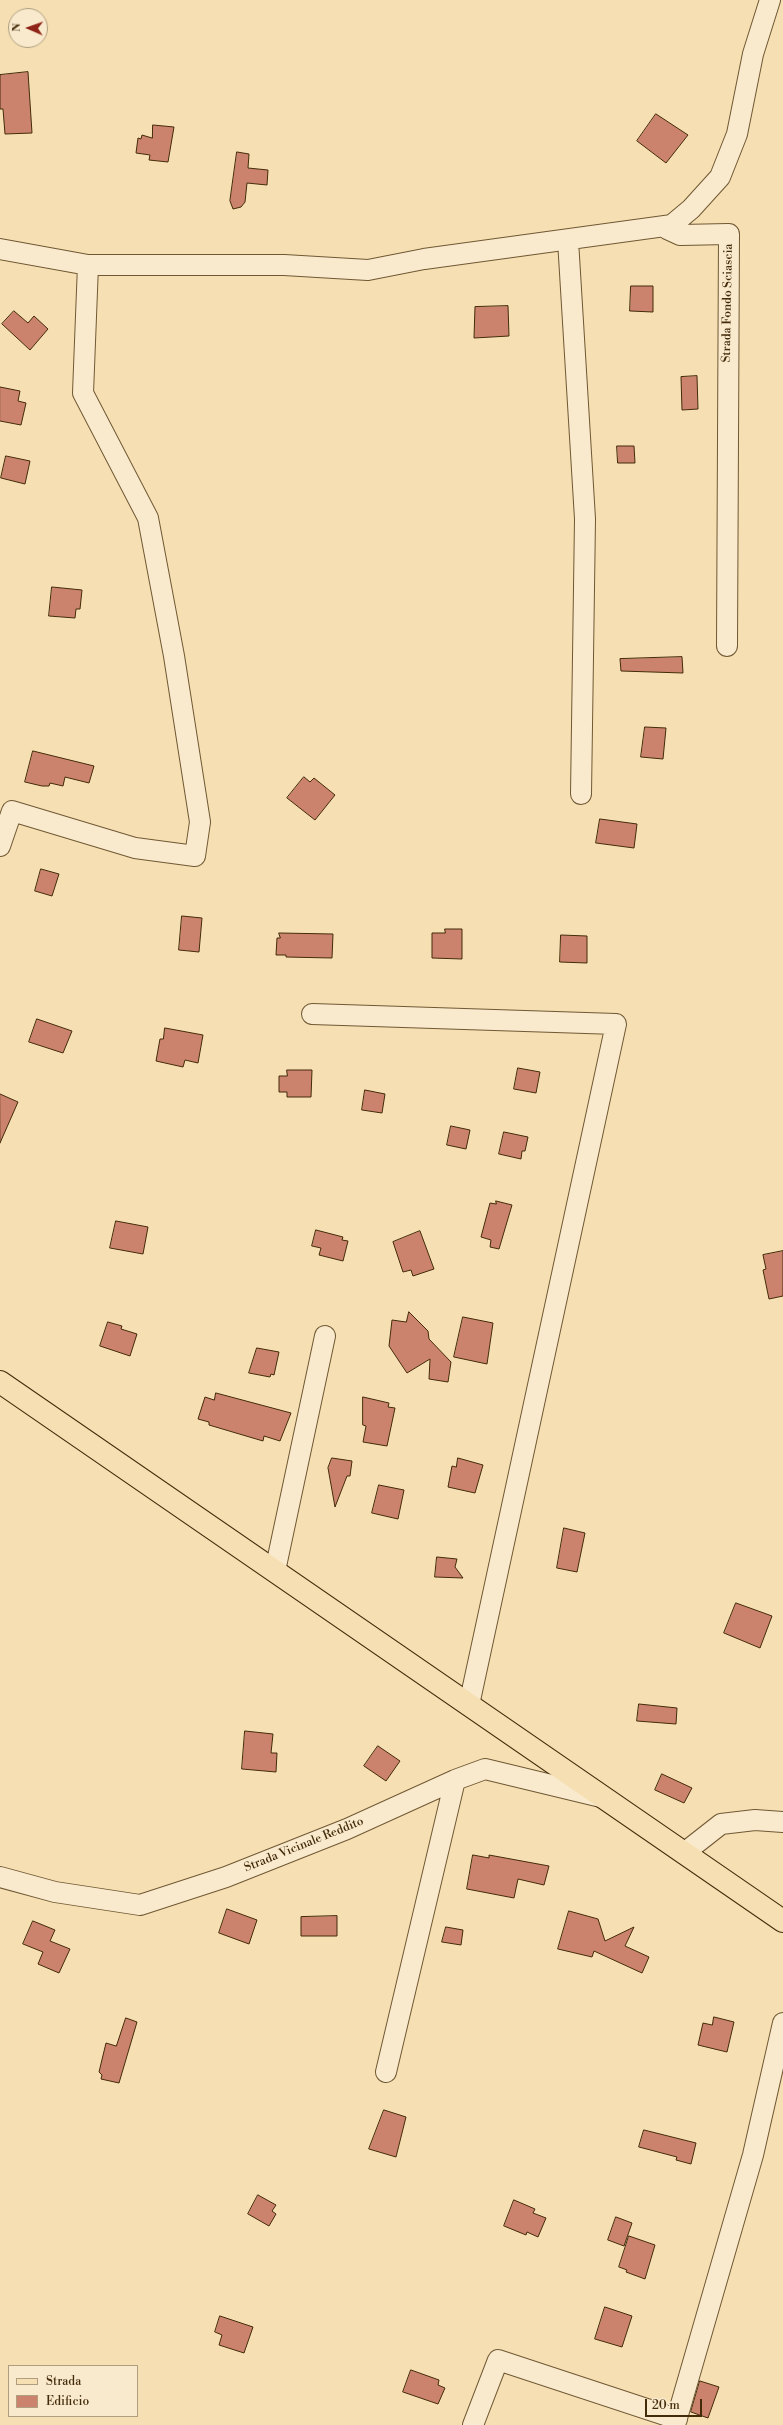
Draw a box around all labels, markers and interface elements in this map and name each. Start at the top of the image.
north arrow [8,8,48,48]
text: N [10,23,24,32]
street label: Strada Fondo Sciascia [720,243,736,363]
street label: Strada Vicinale Reddito [242,1814,366,1876]
legend [8,2365,138,2417]
text: Strada [46,2374,81,2389]
scale bar [647,2391,704,2417]
text: Edificio [46,2394,89,2409]
text: 20 m [652,2398,680,2413]

